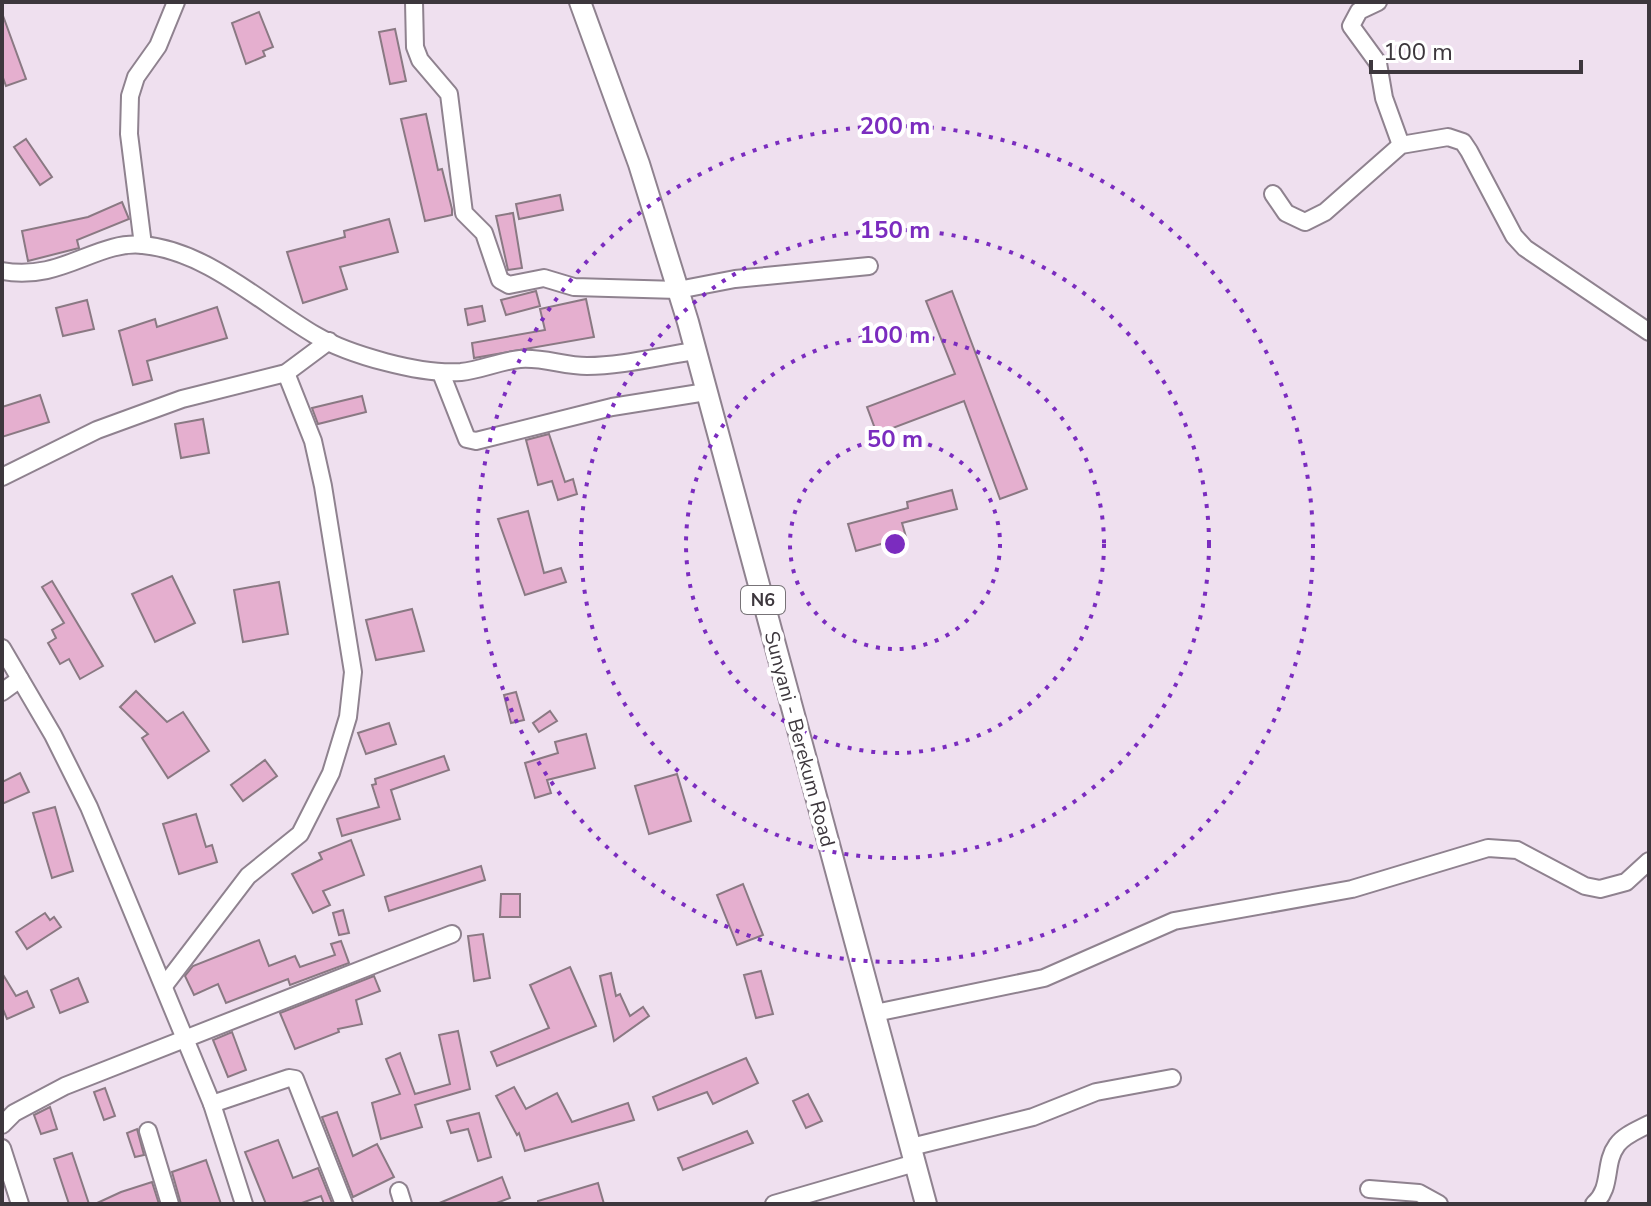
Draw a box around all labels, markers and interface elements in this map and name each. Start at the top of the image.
scale bar [1371,24,1581,74]
text: 100 m [1383,36,1453,68]
text: 200 m [860,110,930,142]
text: 150 m [860,214,930,246]
text: 100 m [860,319,930,351]
text: 50 m [867,423,923,455]
centre of rings [881,530,909,558]
road number: N6 [741,586,785,614]
street label: Sunyani - Berekum Road [758,628,841,850]

